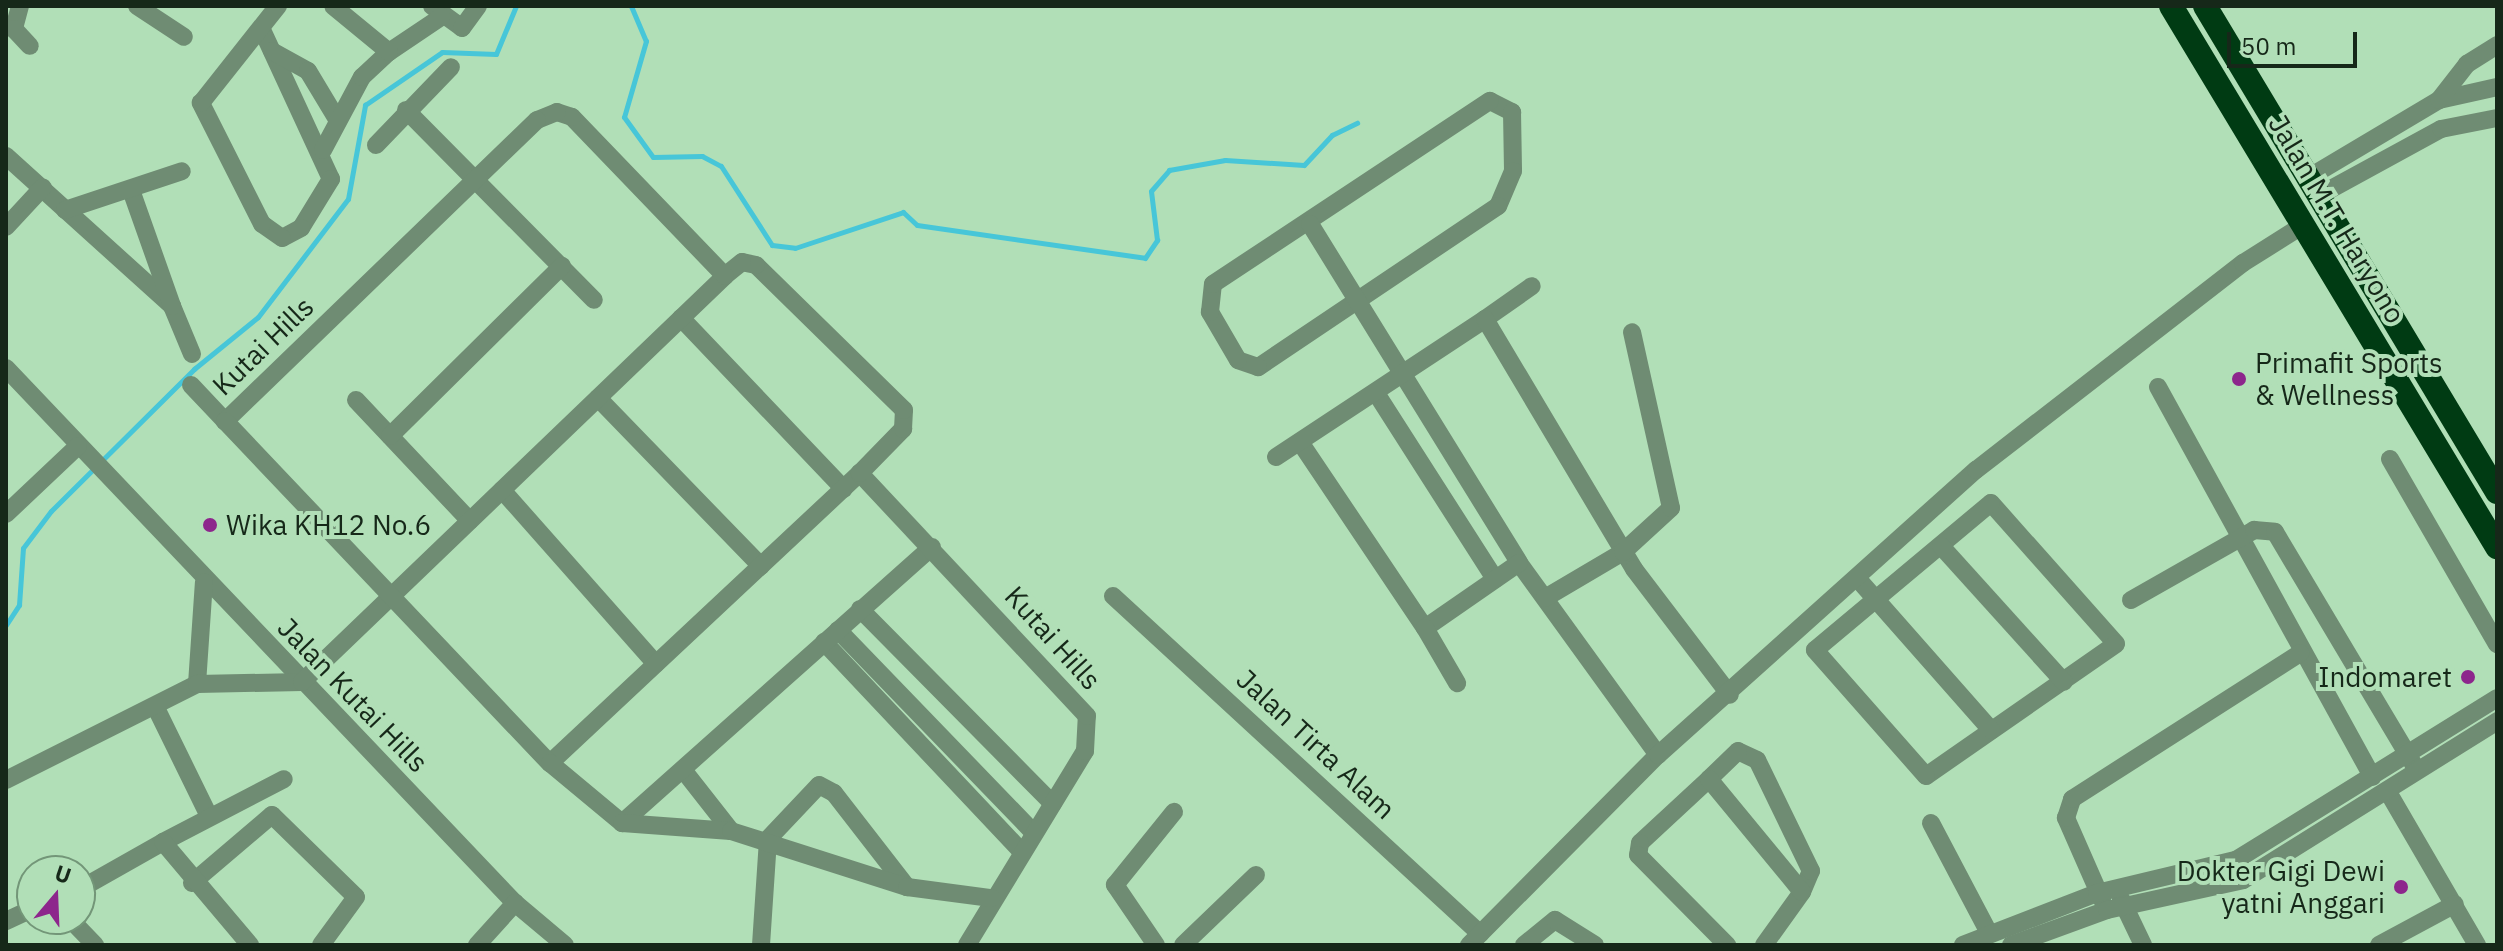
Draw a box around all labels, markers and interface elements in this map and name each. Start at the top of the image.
scale bar [2231,16,2361,66]
text: 50 m [2241,30,2296,62]
street label: Jalan M.T. Haryono [2262,109,2412,329]
street label: Kutai Hills [206,290,320,402]
place label: Primafit Sports & Wellness [2255,346,2443,412]
marker: Primafit Sports & Wellness [2230,370,2248,388]
place label: Wika KH12 No.6 [226,508,431,542]
marker: Wika KH12 No.6 [201,516,219,534]
street label: Kutai Hills [998,579,1108,697]
street label: Jalan Kutai Hills [271,611,435,779]
place label: Indomaret [2318,660,2452,694]
street label: Jalan Tirta Alam [1230,662,1402,826]
marker: Indomaret [2459,668,2477,686]
place label: Dokter Gigi Dewi yatni Anggari [2177,854,2385,920]
north arrow [16,855,96,935]
text: U [51,858,75,890]
marker: Dokter Gigi Dewi yatni Anggari [2392,878,2410,896]

